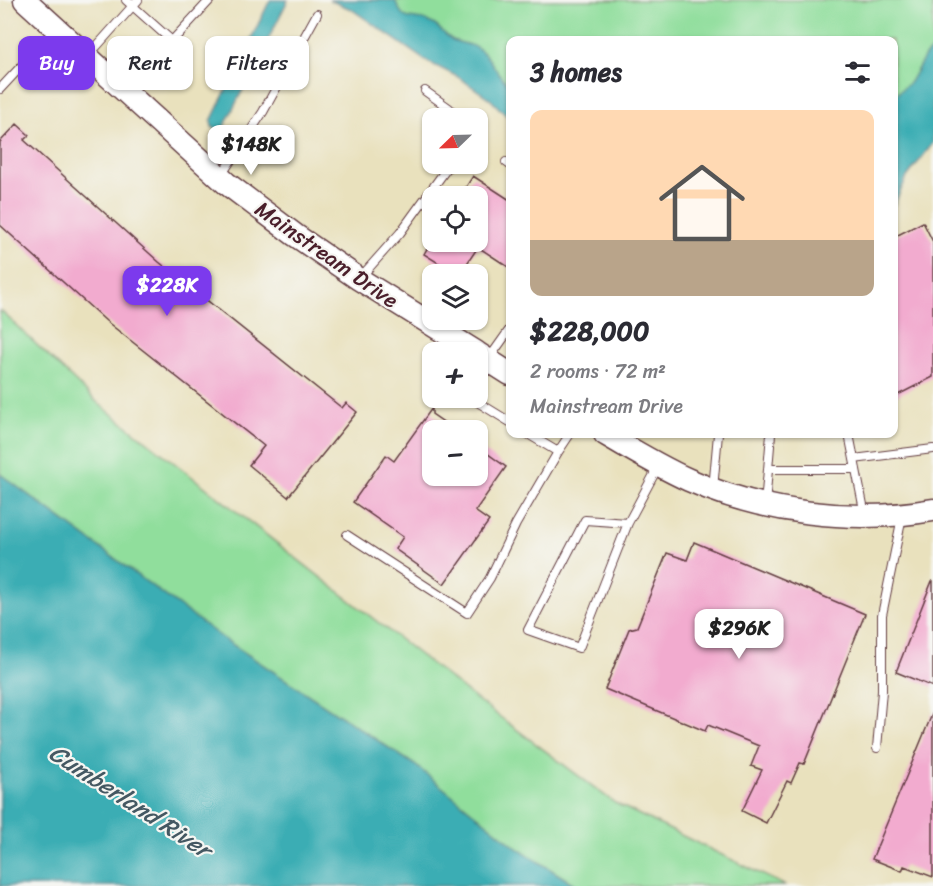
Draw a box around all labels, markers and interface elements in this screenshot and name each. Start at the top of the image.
chip: Buy [18,36,95,90]
chip: Rent [107,36,193,90]
chip: Filters [205,36,309,90]
text: 3 homes [530,49,622,95]
icon: filters [841,56,874,89]
north arrow [422,108,488,174]
map controls [422,108,488,486]
pin: $148K [209,125,293,176]
text: $148K [222,127,280,162]
icon: home [648,149,756,257]
button: locate [422,186,488,252]
street label: Mainstream Drive [247,190,407,319]
button: layers [422,264,488,330]
pin: $228K [125,266,209,317]
text: $228K [137,268,197,303]
text: $228,000 [530,308,649,354]
button: + [422,342,488,408]
text: 2 rooms · 72 m² [530,354,666,389]
text: Mainstream Drive [530,389,683,424]
button: − [422,420,488,486]
pin: $296K [697,609,781,660]
text: $296K [709,611,769,646]
water label: Cumberland River [40,733,223,872]

